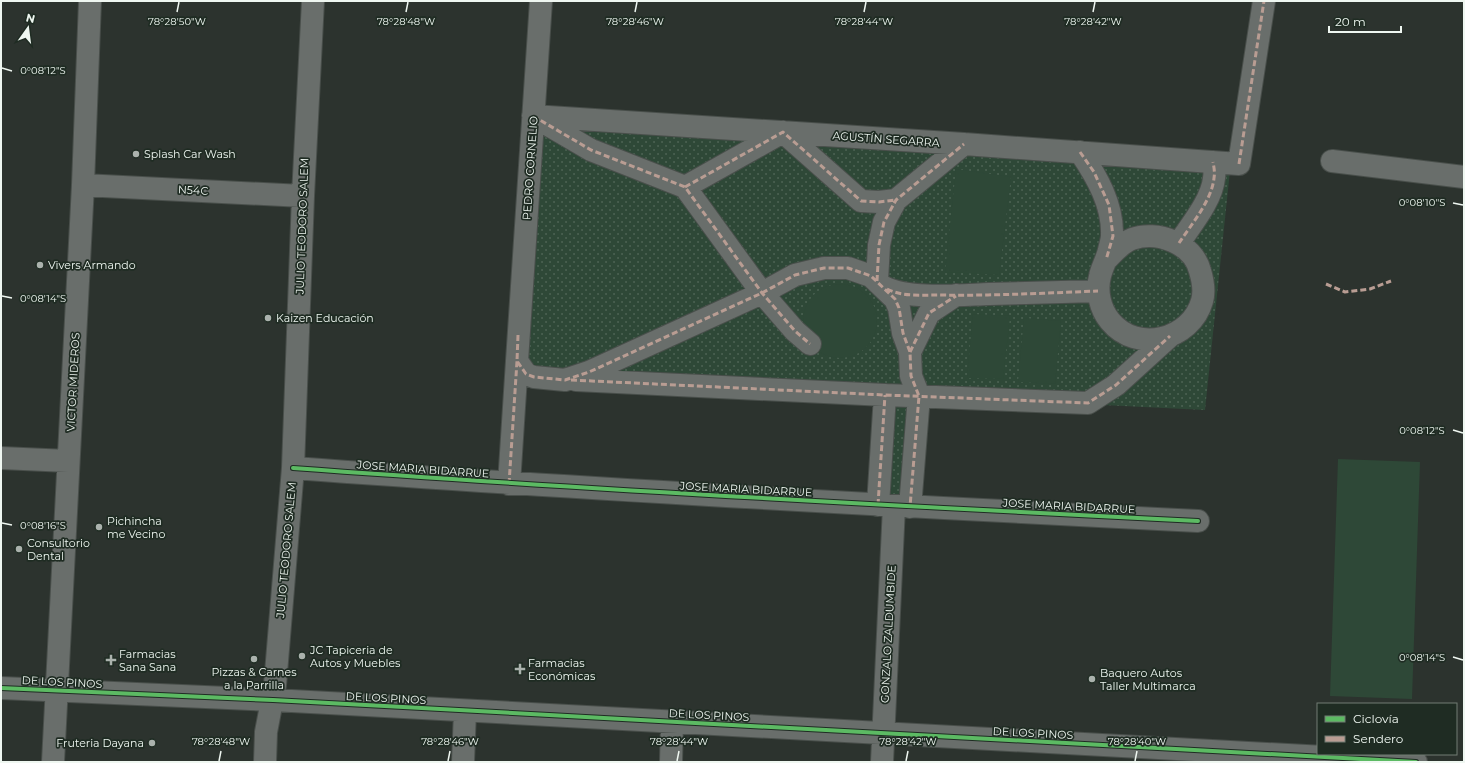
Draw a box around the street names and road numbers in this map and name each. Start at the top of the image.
street label: PEDRO CORNELIO [519,116,541,220]
street label: AGUSTÍN SEGARRA [832,128,940,150]
street label: JULIO TEODORO SALEM [293,158,311,295]
street label: N54C [177,182,209,198]
street label: VICTOR MIDEROS [63,332,83,432]
street label: JOSE MARIA BIDARRUE [355,457,490,481]
street label: JOSE MARIA BIDARRUE [678,478,813,499]
street label: JULIO TEODORO SALEM [273,481,299,620]
street label: JOSE MARIA BIDARRUE [1001,495,1136,516]
street label: GONZALO ZALDUMBIDE [877,565,899,703]
street label: DE LOS PINOS [21,673,103,691]
street label: DE LOS PINOS [345,689,427,707]
street label: DE LOS PINOS [668,706,750,724]
street label: DE LOS PINOS [992,724,1074,742]

